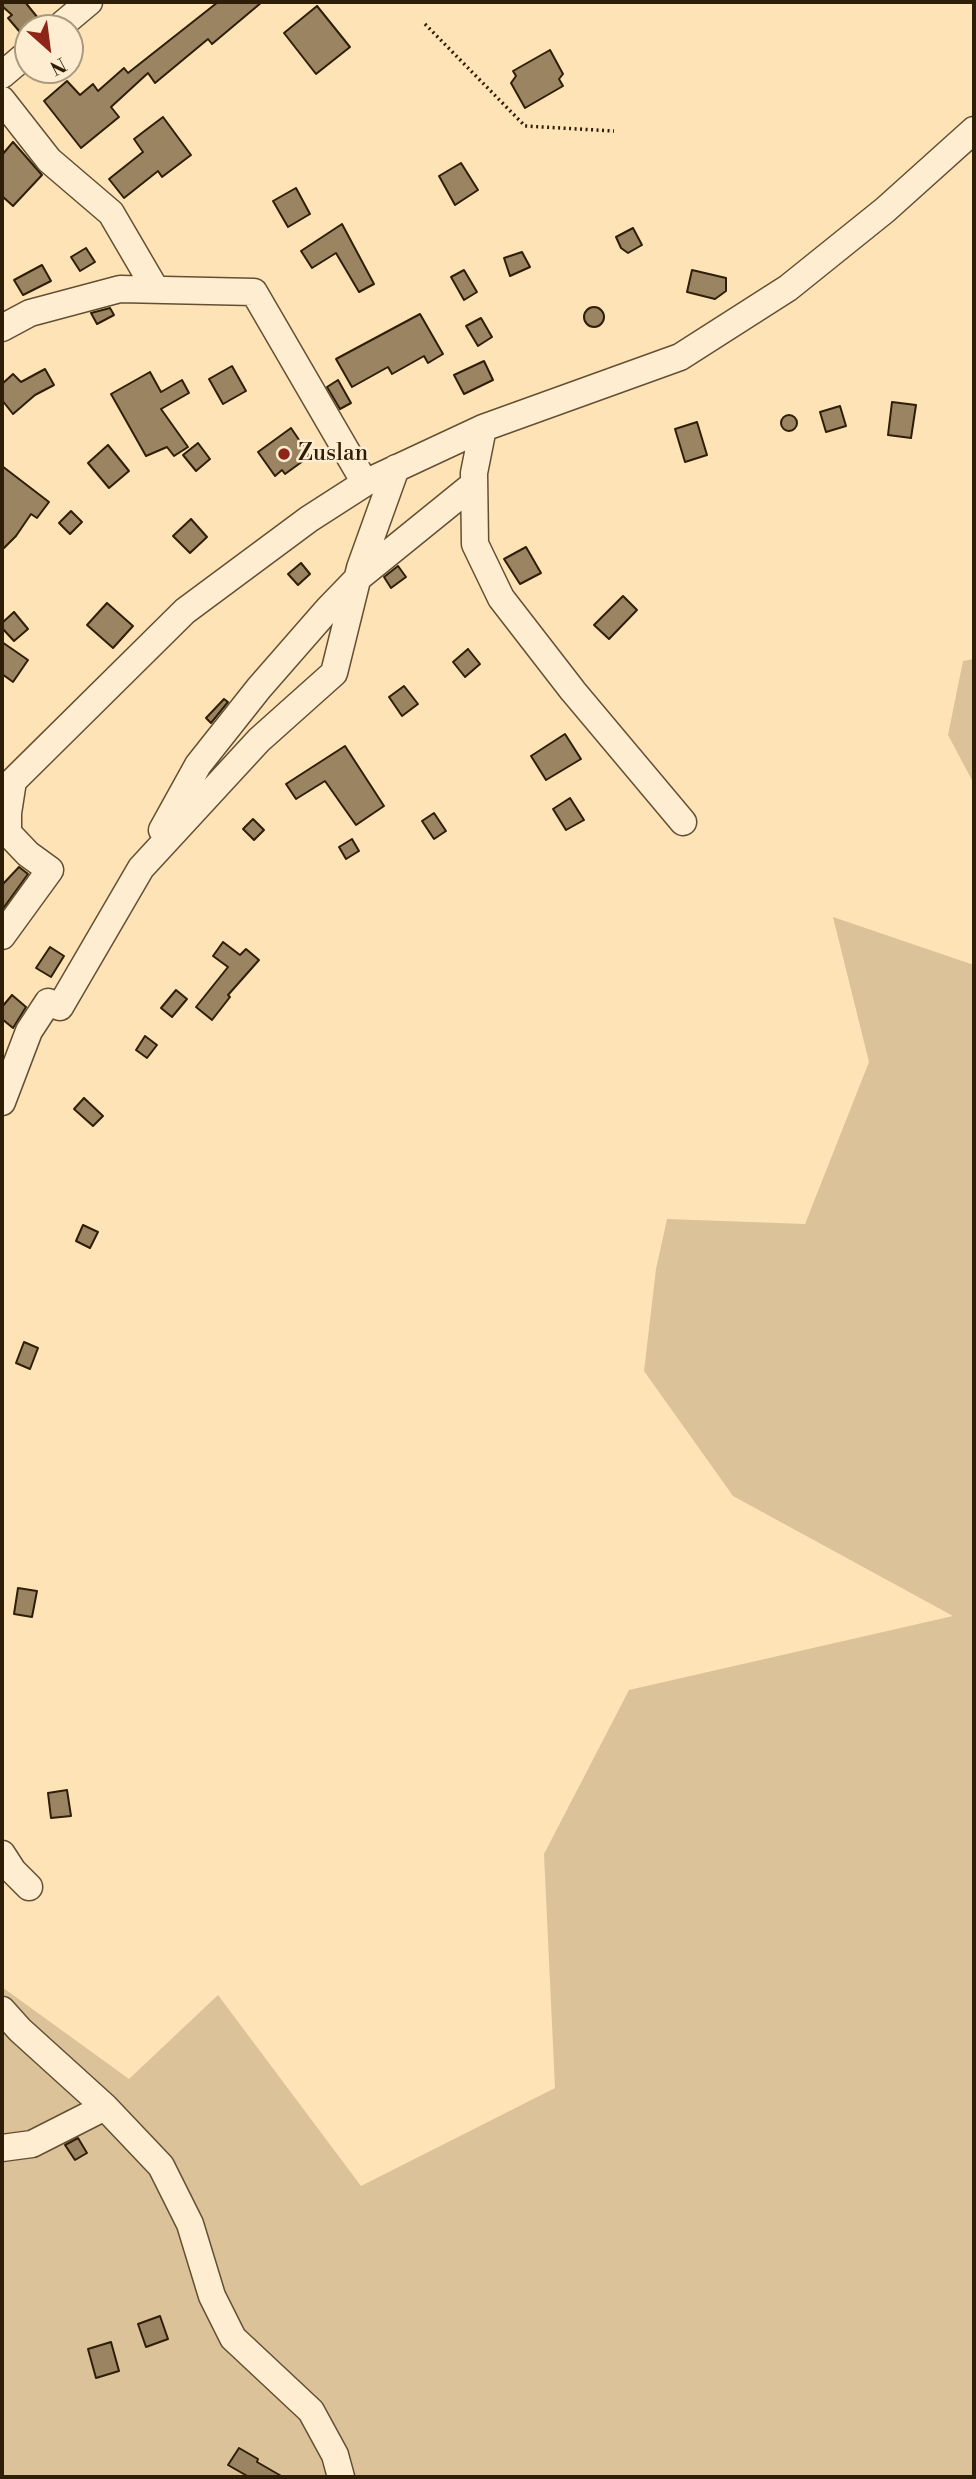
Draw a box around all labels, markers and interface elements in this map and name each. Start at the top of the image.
north arrow [14,14,84,84]
text: N [46,52,70,80]
place label: Zuslan [298,440,368,468]
marker: Zuslan [276,446,292,462]

